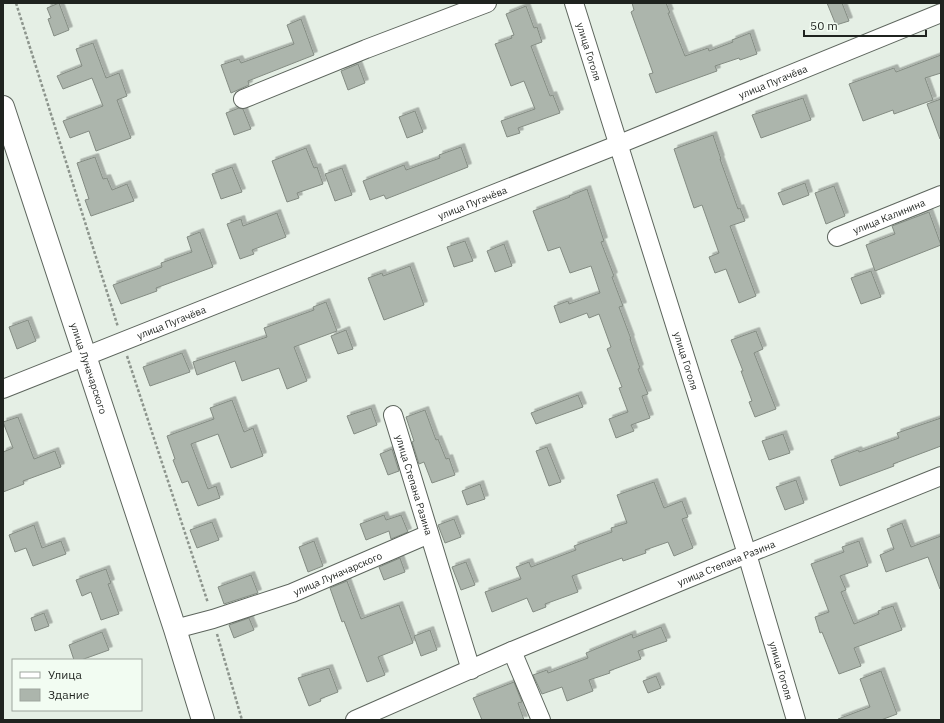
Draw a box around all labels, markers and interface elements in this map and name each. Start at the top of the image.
scale bar [804,12,926,38]
text: 50 m [810,18,838,33]
street label: улица Гоголя [574,21,605,82]
street label: улица Пугачёва [736,61,810,101]
street label: улица Пугачёва [436,183,509,222]
street label: улица Калинина [851,195,928,236]
street label: улица Пугачёва [135,302,208,342]
street label: улица Луначарского [68,321,110,416]
street label: улица Гоголя [671,330,702,392]
street label: улица Степана Разина [393,433,436,537]
street label: улица Степана Разина [675,537,777,589]
street label: улица Луначарского [291,548,384,598]
street label: улица Гоголя [767,640,796,701]
legend [12,659,142,711]
text: Улица [48,667,82,682]
text: Здание [48,687,90,702]

